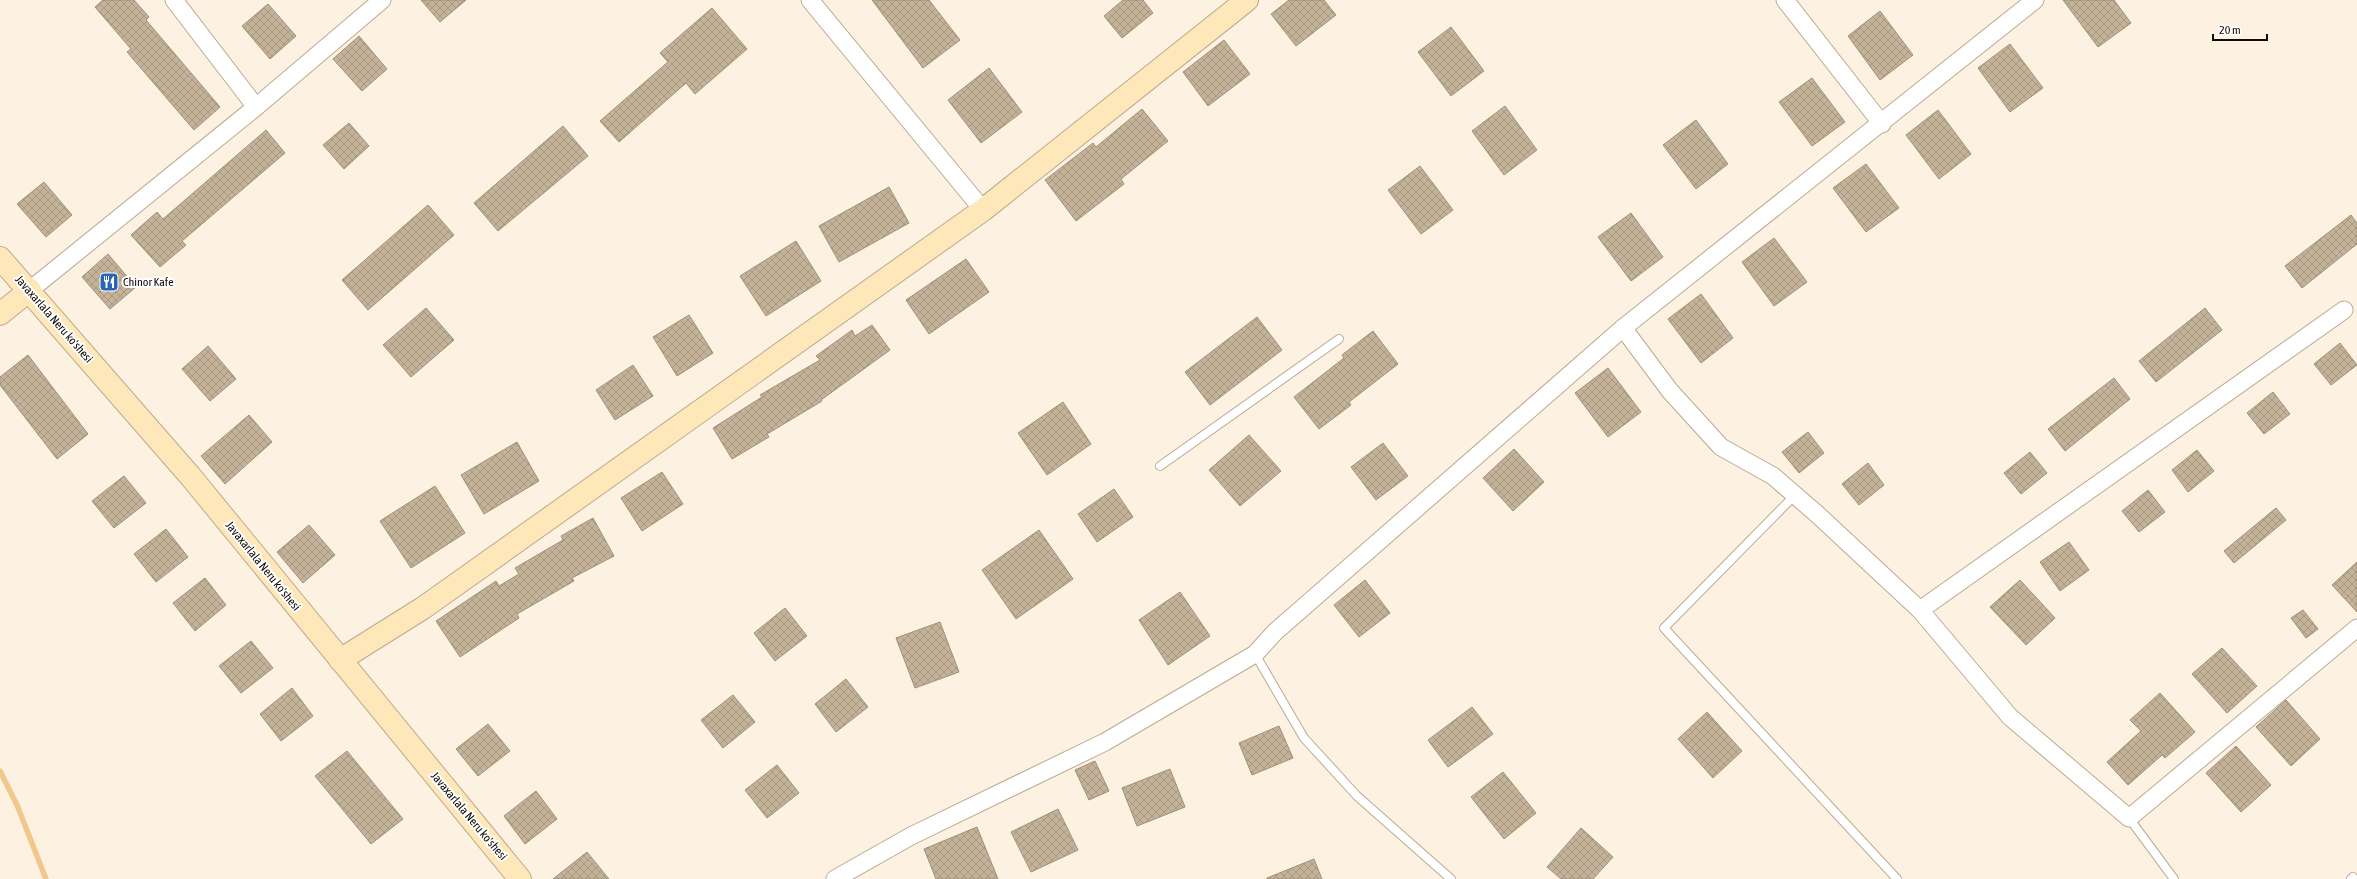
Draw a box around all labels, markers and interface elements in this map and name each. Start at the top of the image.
scale bar [2213,16,2267,42]
text: 20 m [2219,23,2241,37]
restaurant icon: Chinor Kafe [98,271,120,293]
street label: Javaxarlala Neru ko'shesi [12,272,96,366]
place label: Chinor Kafe [123,275,174,289]
street label: Javaxarlala Neru ko'shesi [223,518,303,614]
street label: Javaxarlala Neru ko'shesi [428,769,510,863]

